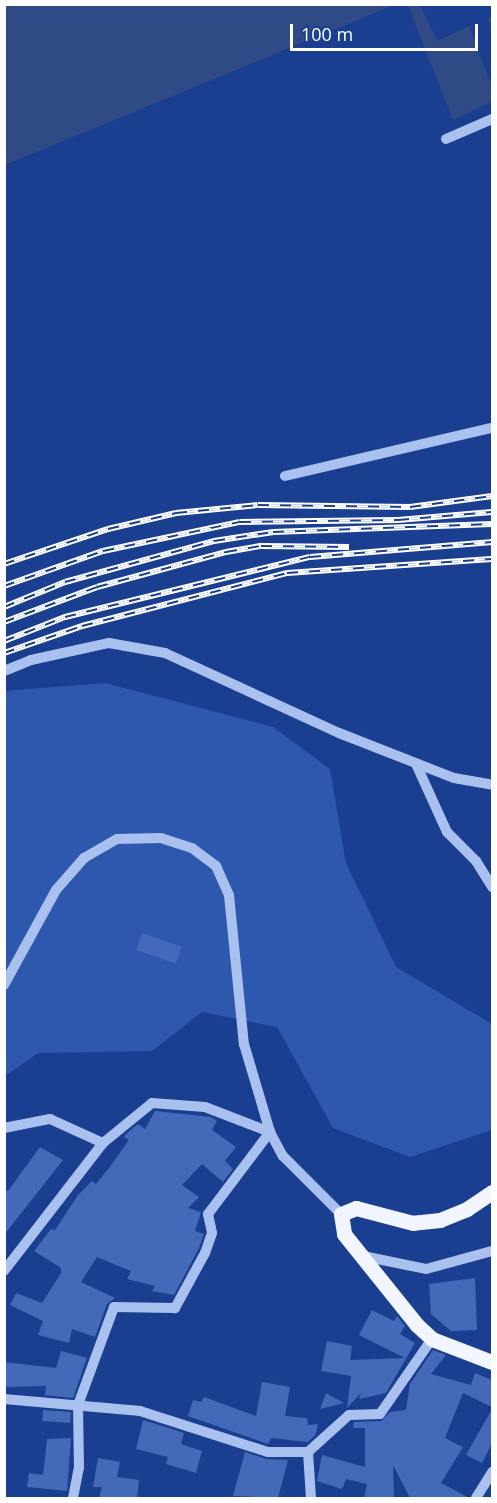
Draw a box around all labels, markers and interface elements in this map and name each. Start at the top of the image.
scale bar [293,12,480,50]
text: 100 m [301,22,353,46]

